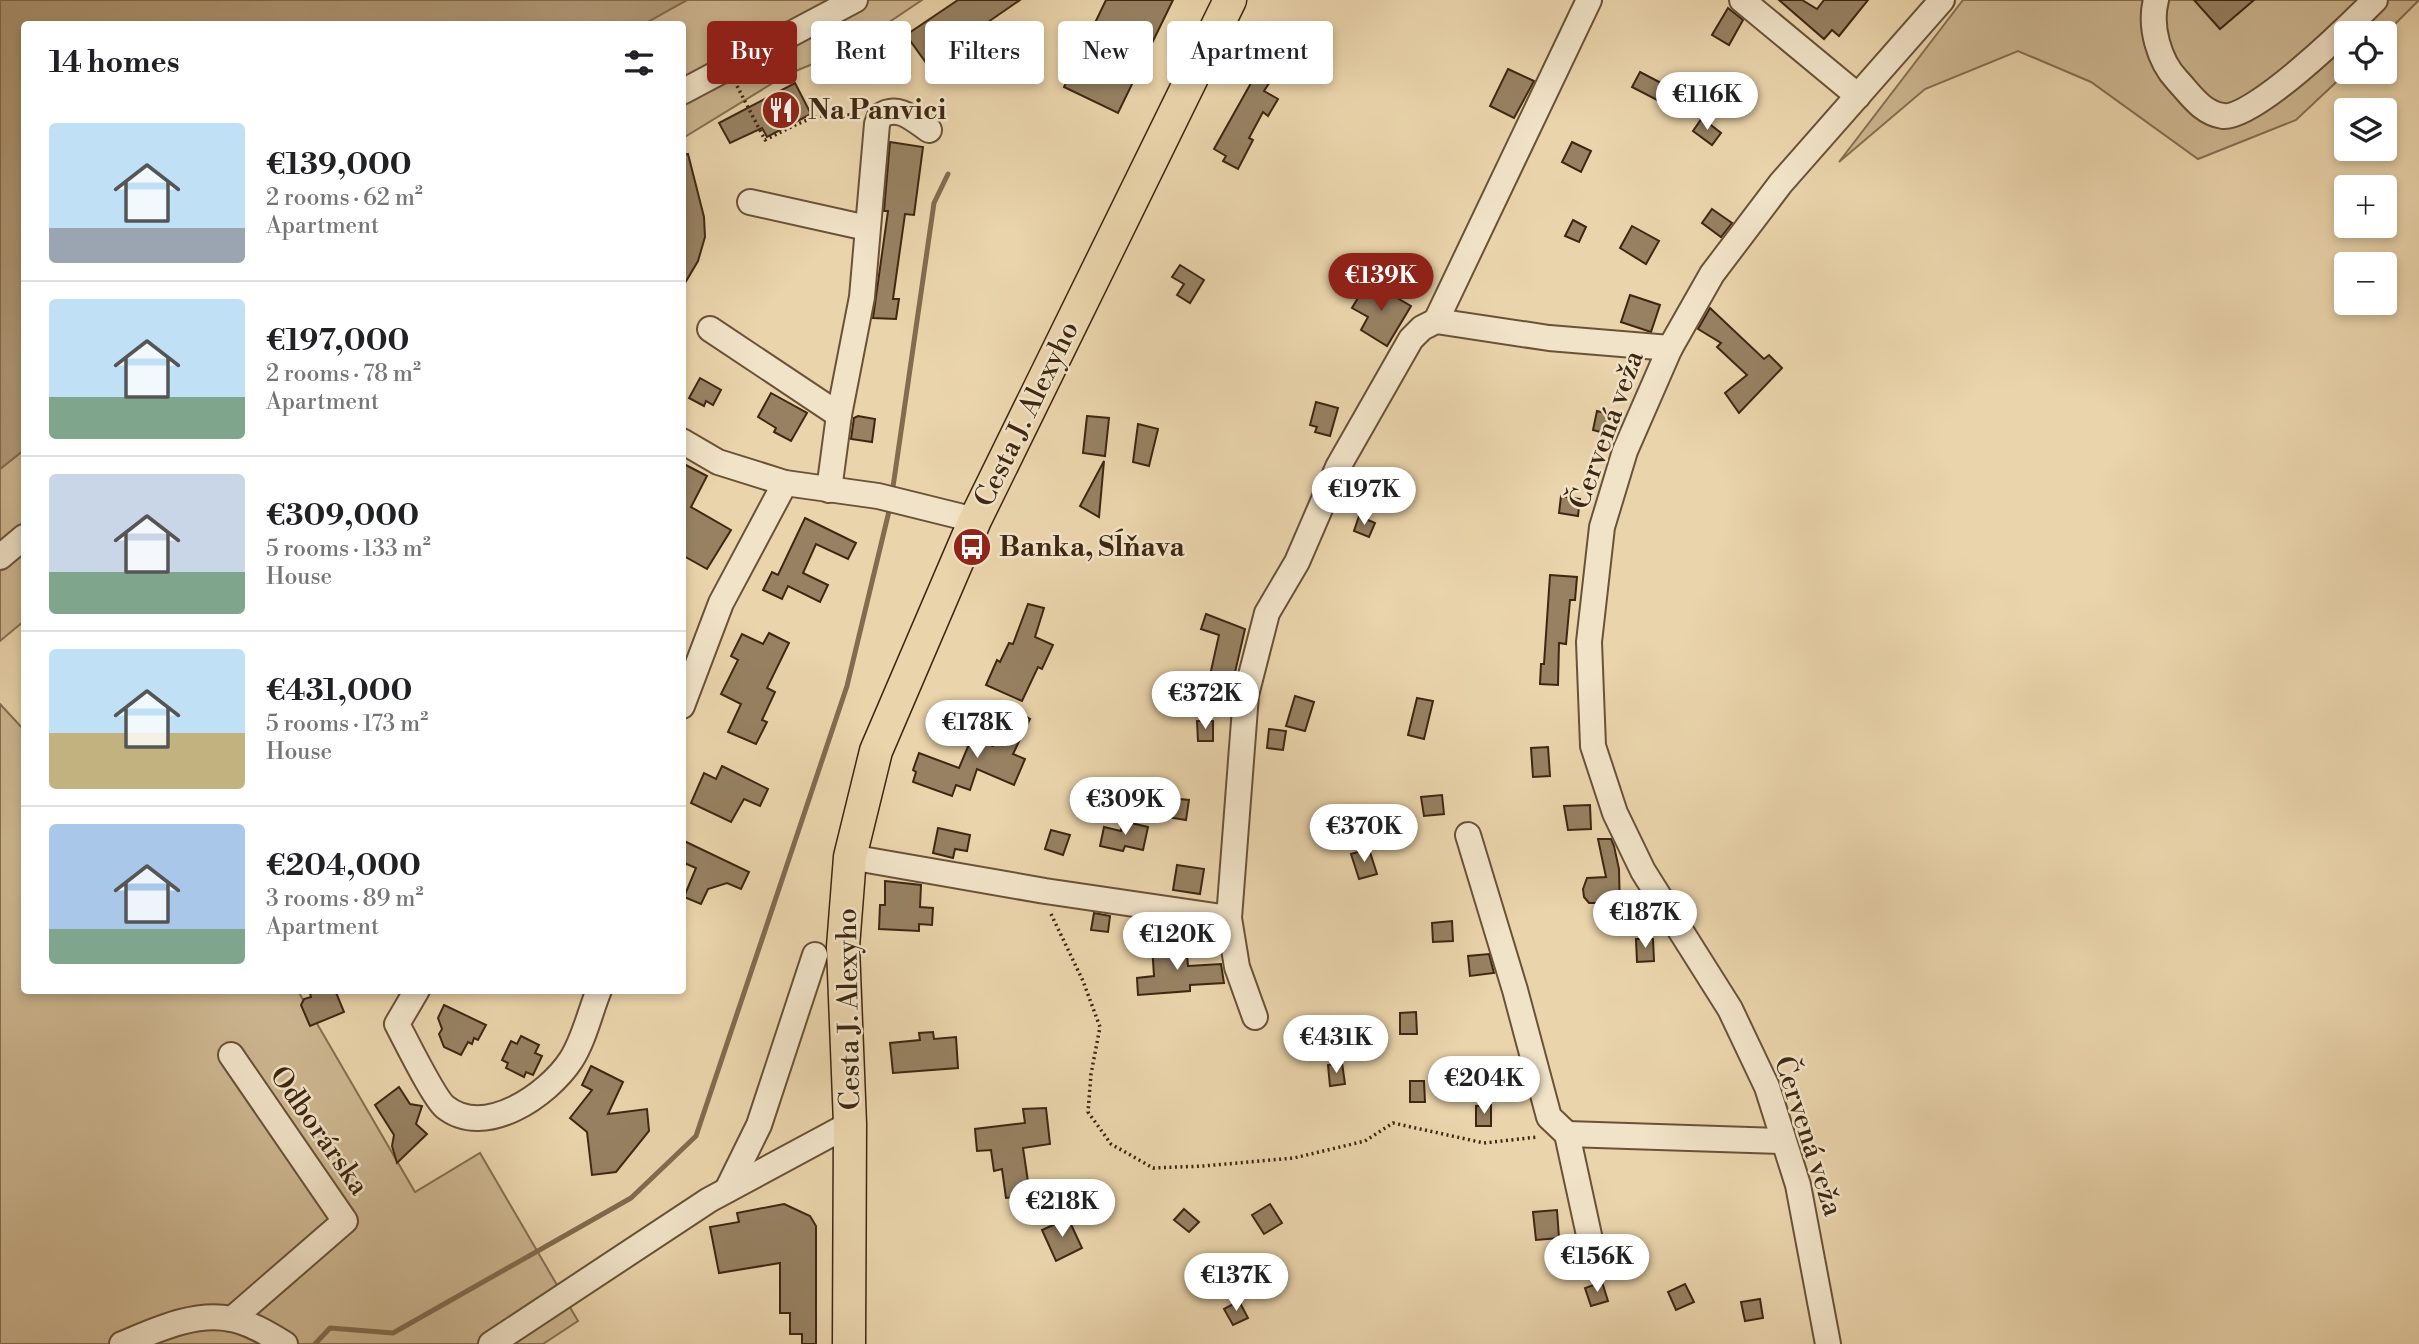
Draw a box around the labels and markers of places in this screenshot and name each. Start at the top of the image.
pin: €116K [1658,72,1756,132]
restaurant icon: Na Panvici [760,89,802,131]
place label: Na Panvici [808,93,947,128]
pin: €139K [1332,254,1430,313]
pin: €197K [1315,468,1413,527]
bus stop icon: Banka, Sĺňava [951,526,993,568]
place label: Banka, Sĺňava [999,528,1186,565]
pin: €372K [1156,672,1254,731]
pin: €178K [928,700,1026,760]
pin: €309K [1076,778,1174,837]
pin: €370K [1315,804,1413,864]
pin: €187K [1596,890,1694,950]
pin: €120K [1128,912,1226,972]
pin: €431K [1287,1016,1385,1075]
pin: €204K [1435,1056,1533,1116]
pin: €218K [1013,1180,1111,1239]
pin: €156K [1548,1234,1646,1294]
pin: €137K [1187,1254,1285,1313]

